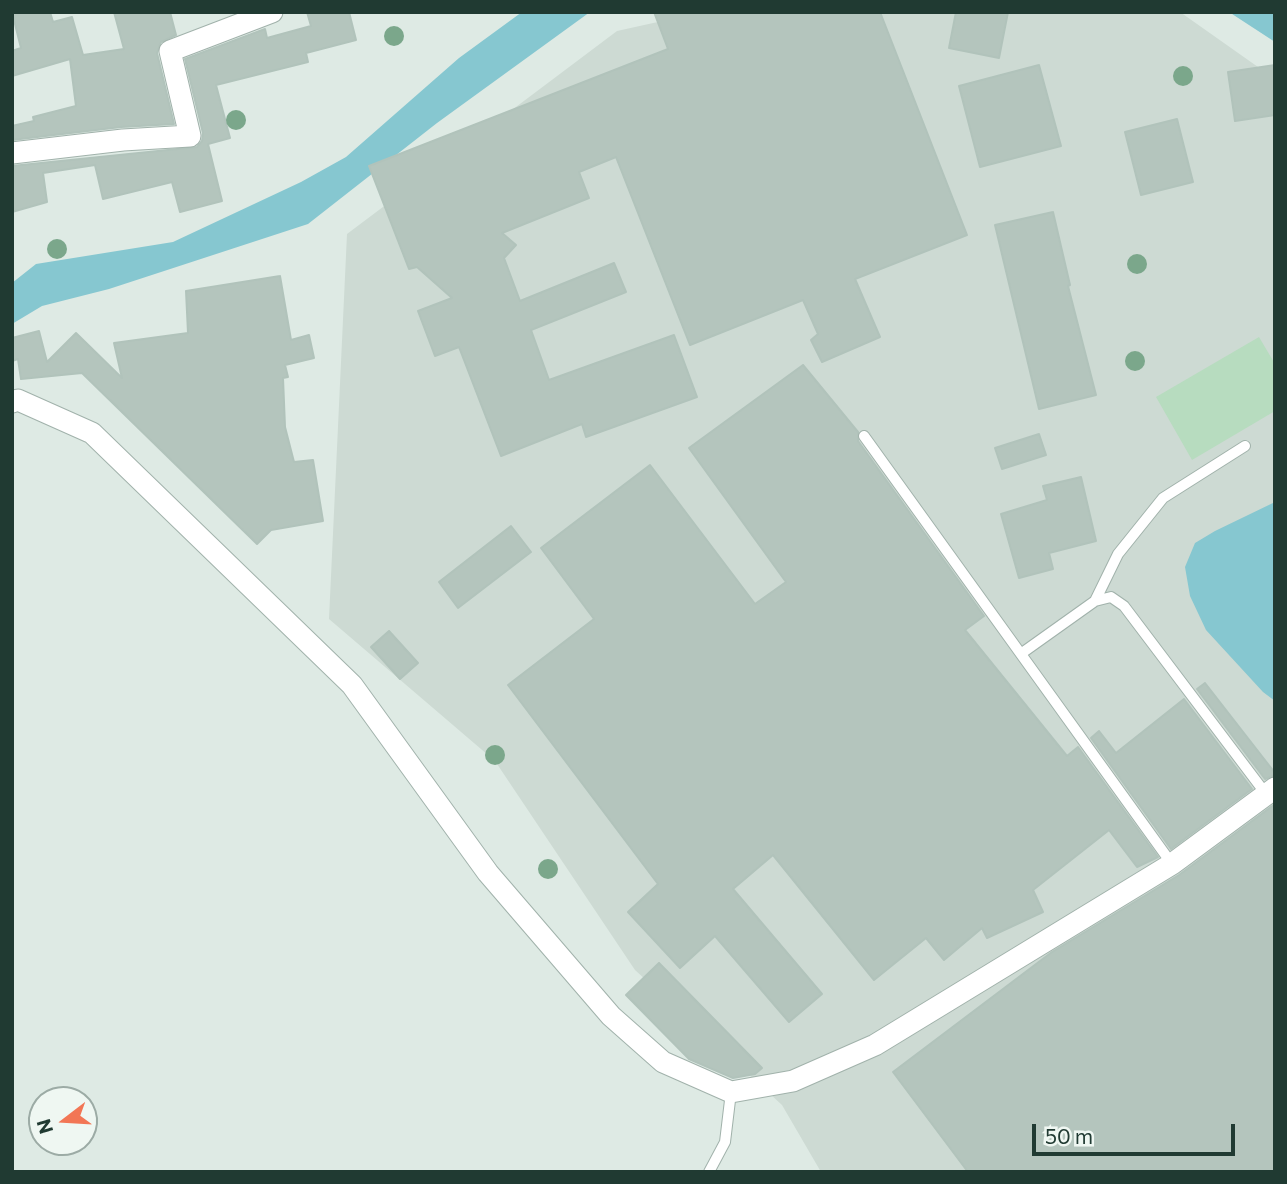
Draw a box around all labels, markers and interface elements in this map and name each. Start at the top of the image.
north arrow [28,1086,98,1156]
scale bar [1035,1110,1238,1154]
text: N [31,1117,57,1137]
text: 50 m [1045,1123,1093,1148]

